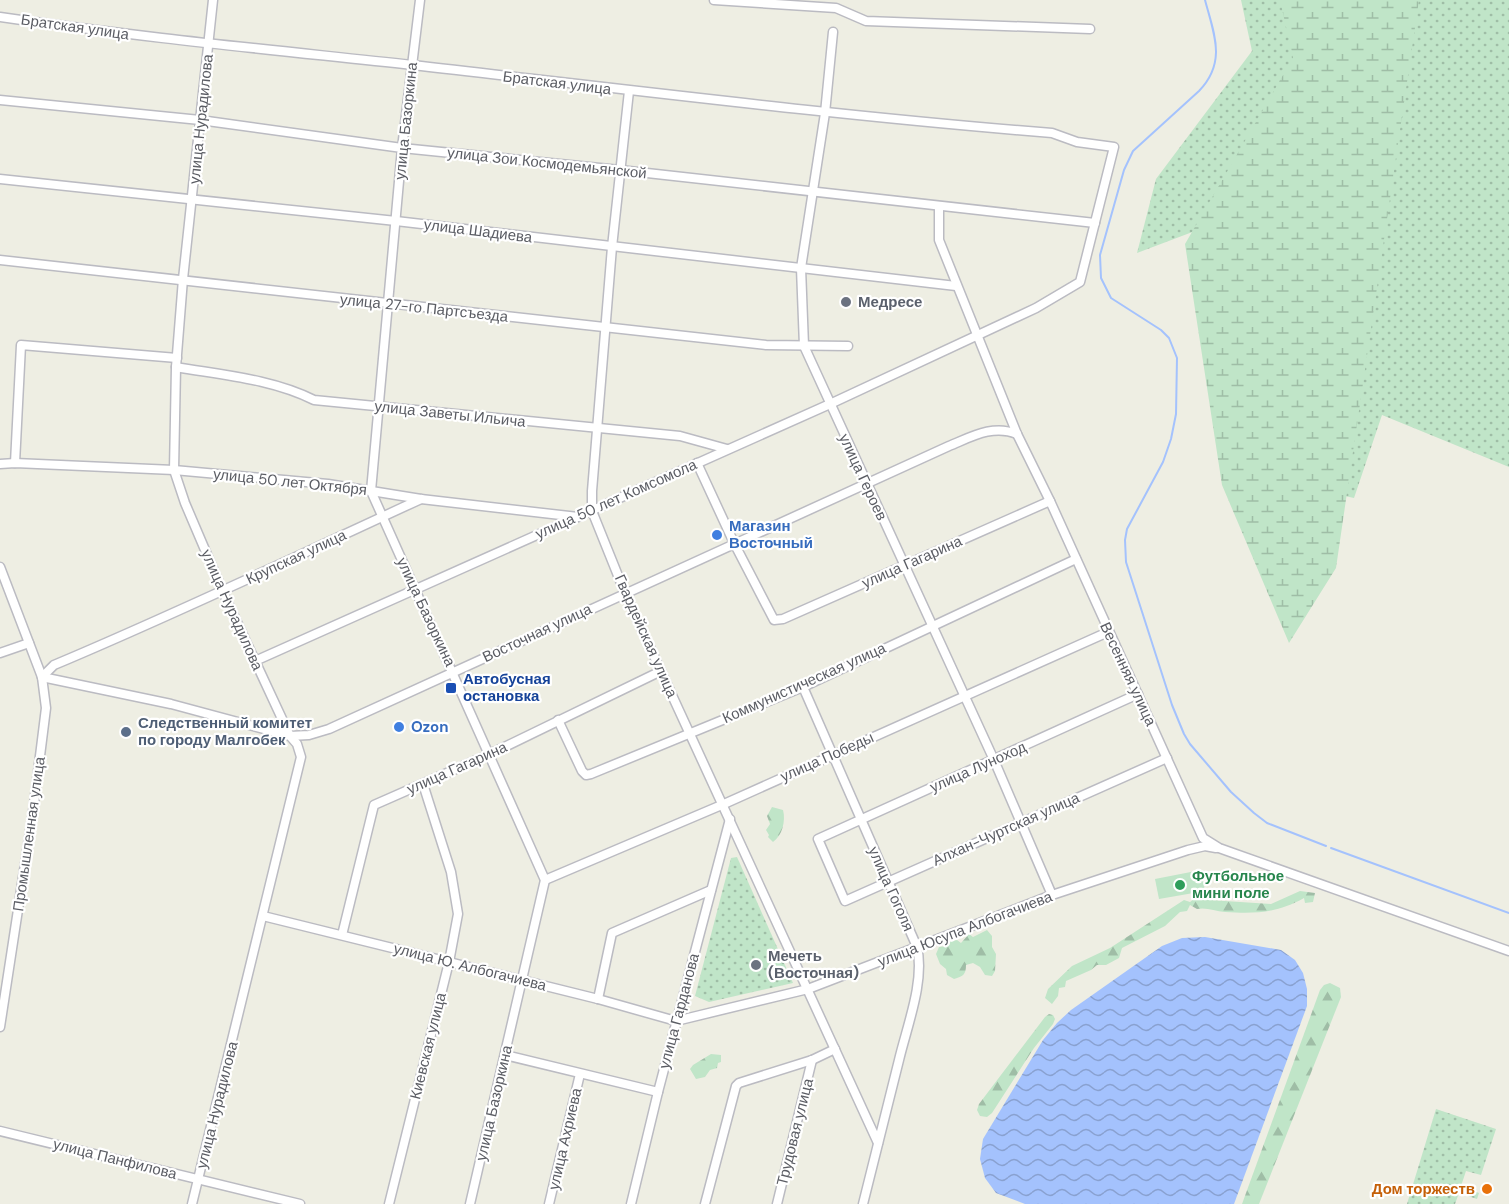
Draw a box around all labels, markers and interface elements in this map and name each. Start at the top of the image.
street label: Братская улица [20,10,131,45]
street label: улица Нурадилова [184,52,218,185]
street label: улица Базоркина [390,61,422,181]
street label: Братская улица [502,66,613,100]
street label: улица Зои Космодемьянской [446,143,648,183]
street label: улица Шадиева [423,214,534,248]
street label: улица 27-го Партсъезда [339,289,510,327]
place label: Медресе [858,292,922,312]
marker: Медресе [839,295,853,309]
street label: улица Заветы Ильича [373,396,527,432]
street label: улица Героев [834,430,892,524]
street label: улица 50 лет Комсомола [532,454,701,544]
street label: улица 50 лет Октября [212,464,368,500]
place label: Магазин Восточный [729,516,813,553]
street label: Крупская улица [243,525,350,589]
marker: Магазин Восточный [710,528,724,542]
street label: улица Гагарина [859,531,966,593]
street label: улица Нурадилова [196,546,268,674]
street label: улица Базоркина [392,554,460,670]
street label: Гвардейская улица [610,571,682,701]
street label: Восточная улица [479,599,595,667]
street label: Весенняя улица [1095,619,1161,730]
street label: Коммунистическая улица [719,638,890,728]
place label: Автобусная остановка [463,669,551,706]
marker: Автобусная остановка [444,681,458,695]
place label: Следственный комитет по городу Малгобек [138,713,312,750]
place label: Ozon [411,717,449,737]
marker: Ozon [392,720,406,734]
marker: Следственный комитет по городу Малгобек [119,725,133,739]
street label: улица Победы [777,727,877,787]
street label: улица Гагарина [404,737,511,799]
street label: улица Луноход [927,737,1029,797]
street label: Промышленная улица [8,755,50,913]
street label: Алхан-Чуртская улица [929,787,1083,870]
street label: улица Гоголя [863,843,919,935]
place label: Футбольное мини поле [1192,866,1284,903]
marker: Футбольное мини поле [1173,878,1187,892]
street label: улица Юсупа Албогачиева [875,886,1056,972]
street label: улица Ю. Албогачиева [391,938,549,996]
place label: Мечеть (Восточная) [768,946,859,983]
street label: улица Гарданова [654,950,704,1071]
marker: Мечеть (Восточная) [749,958,763,972]
street label: Киевская улица [405,990,451,1101]
street label: улица Нурадилова [191,1039,243,1171]
street label: улица Базоркина [471,1043,517,1163]
street label: Трудовая улица [772,1076,818,1188]
street label: улица Ахриева [544,1085,587,1192]
street label: улица Панфилова [51,1134,180,1184]
place label: Дом торжеств [1372,1179,1475,1199]
marker: Дом торжеств [1480,1182,1494,1196]

